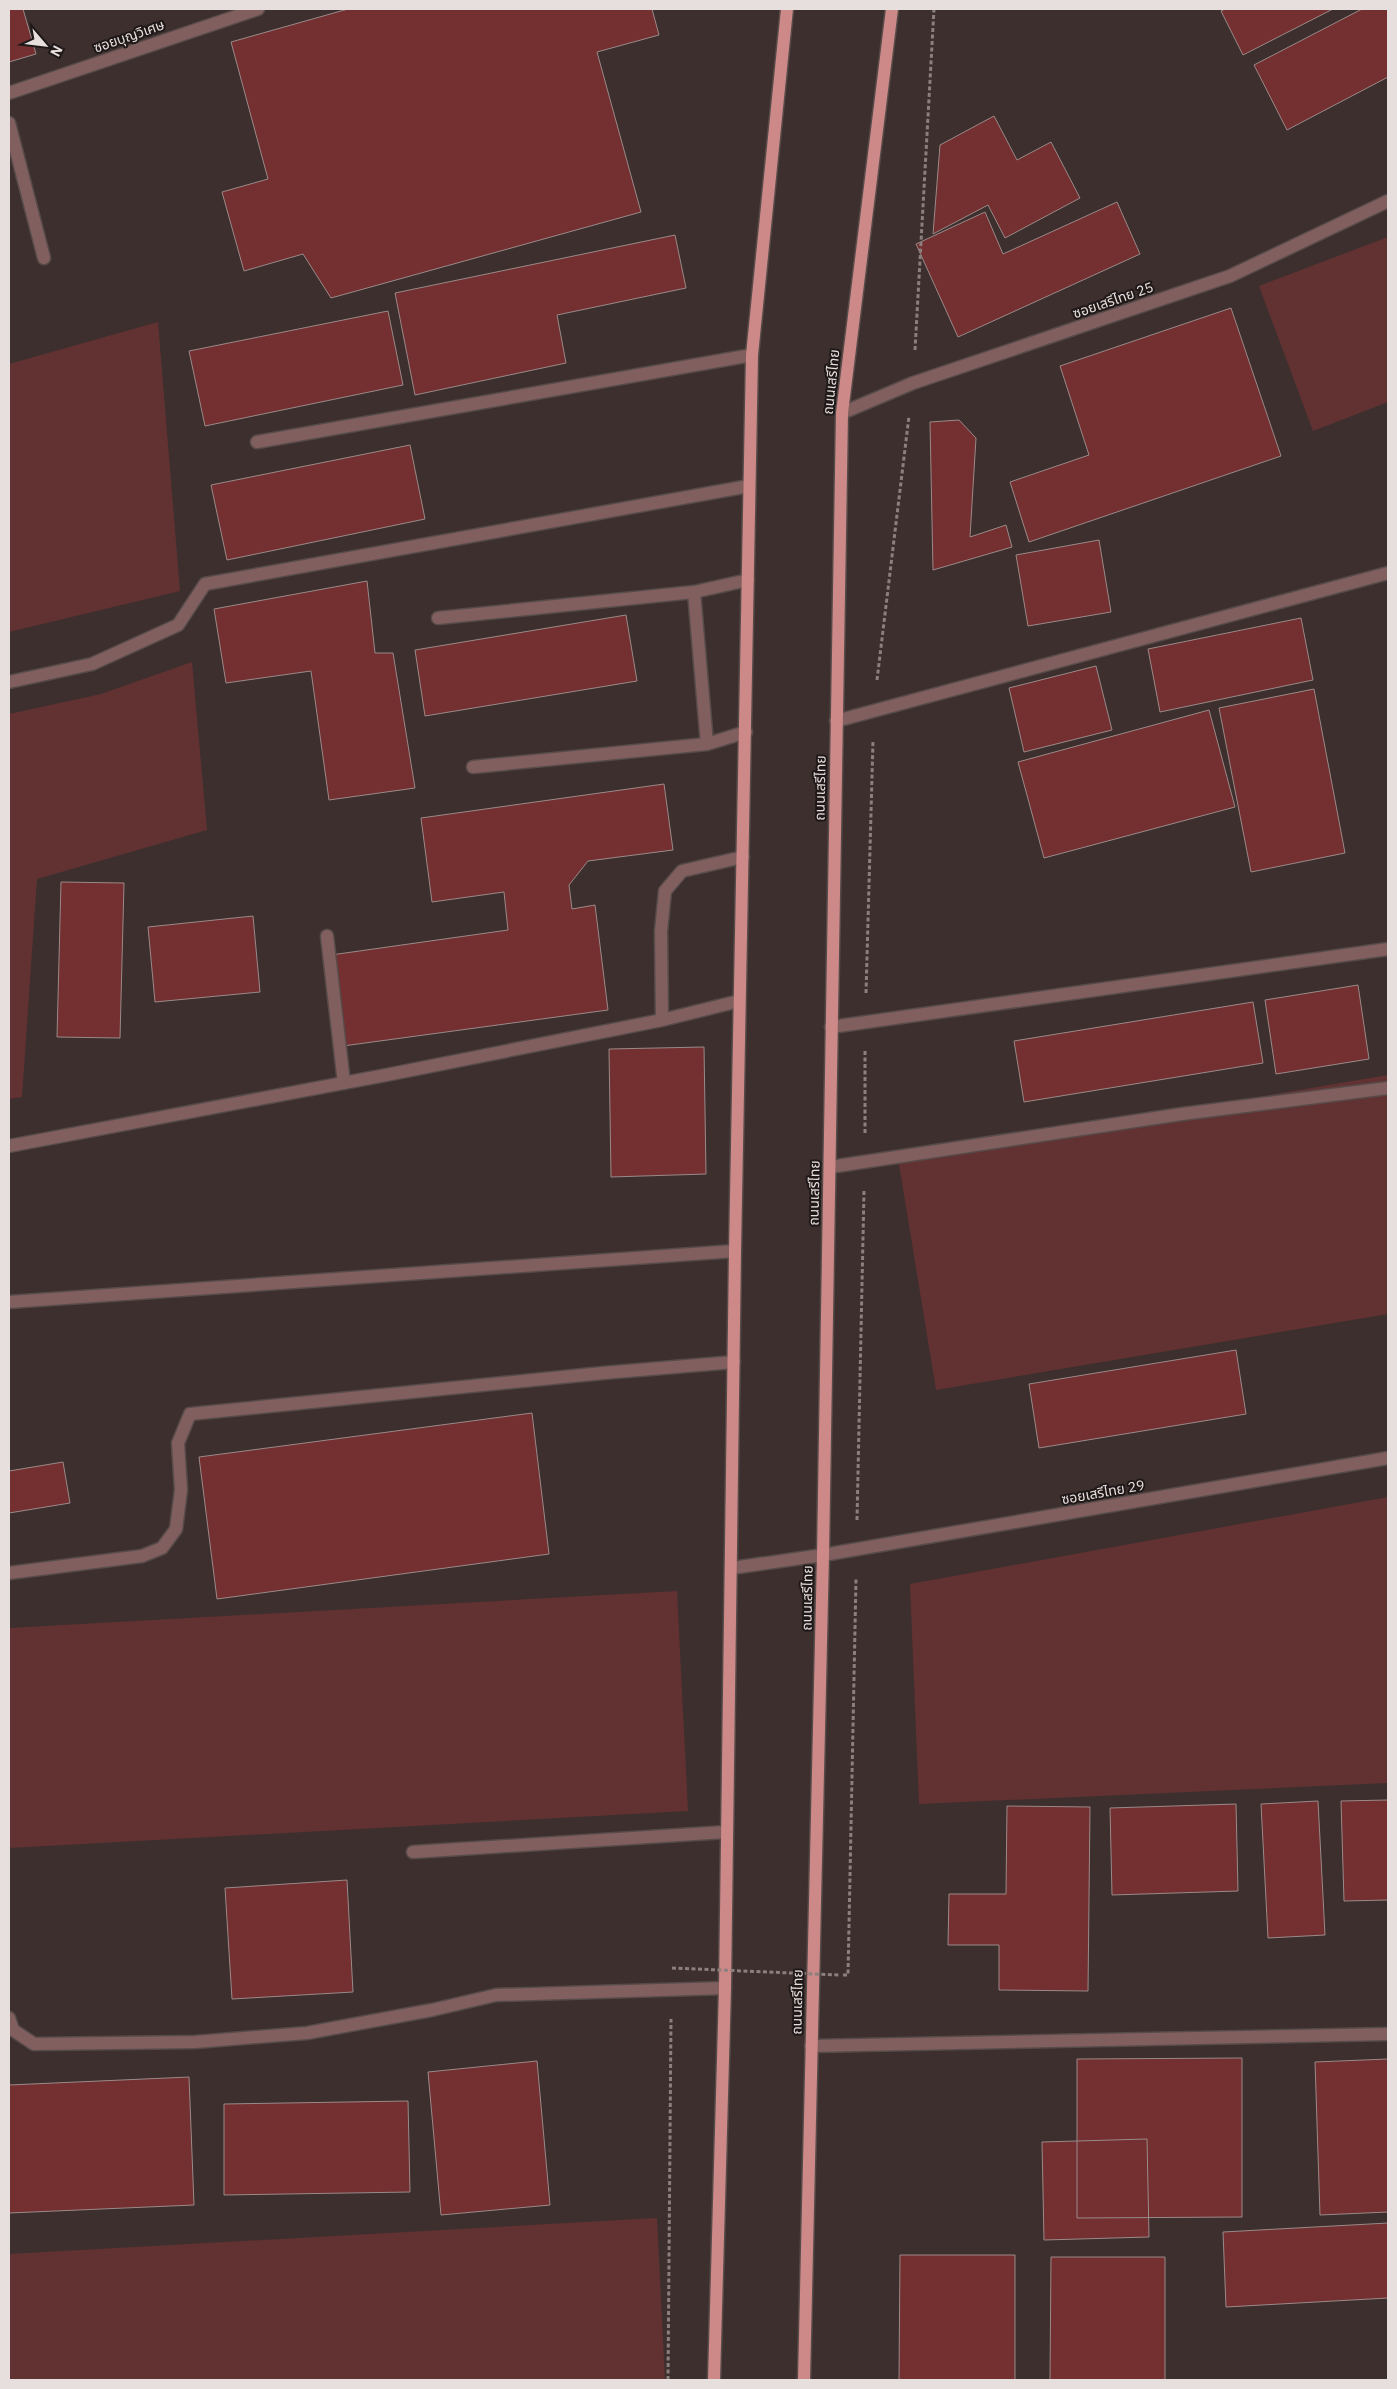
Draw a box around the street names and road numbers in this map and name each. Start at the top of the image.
street label: ซอยบุญวิเศษ [91,15,167,57]
street label: ซอยเสรีไทย 25 [1070,278,1156,322]
street label: ถนนเสรีไทย [819,348,843,416]
street label: ถนนเสรีไทย [810,755,830,821]
street label: ถนนเสรีไทย [804,1160,824,1226]
street label: ซอยเสรีไทย 29 [1060,1476,1146,1508]
street label: ถนนเสรีไทย [797,1565,817,1631]
street label: ถนนเสรีไทย [787,1969,807,2035]

